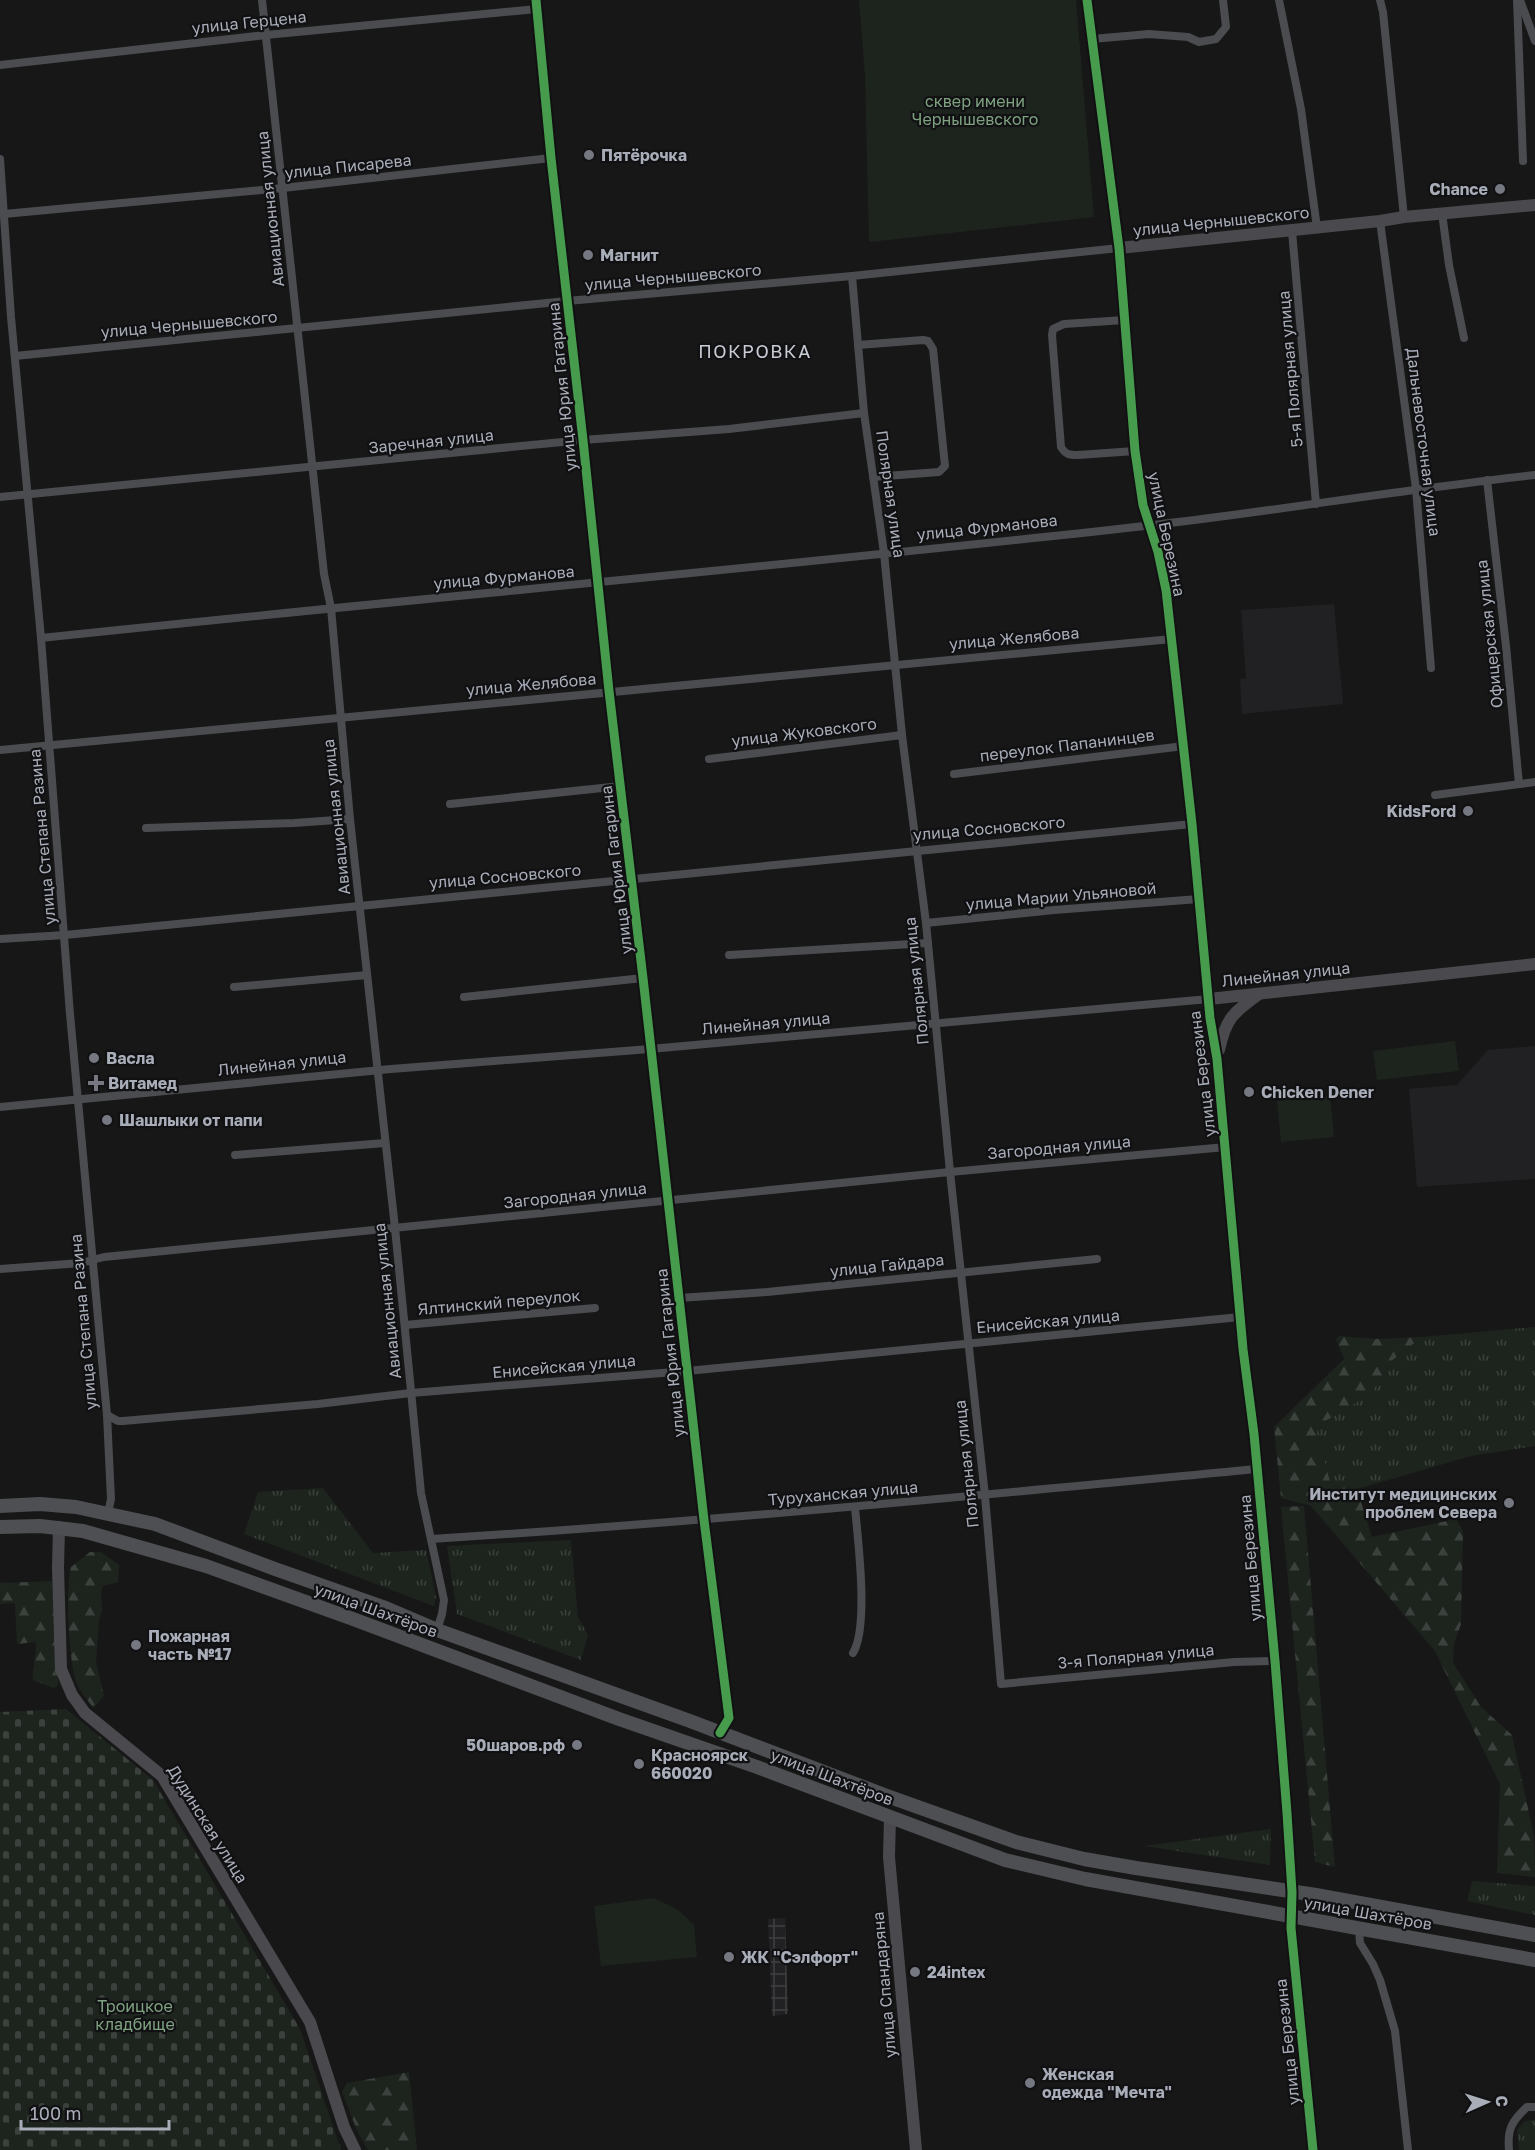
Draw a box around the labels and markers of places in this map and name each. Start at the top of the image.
place label: Пятёрочка [601,145,687,165]
marker: Пятёрочка [582,148,596,162]
place label: Chance [1429,179,1488,199]
marker: Chance [1493,182,1507,196]
place label: Магнит [600,245,659,265]
marker: Магнит [581,248,595,262]
place label: KidsFord [1386,801,1456,821]
marker: KidsFord [1461,804,1475,818]
place label: Васла [106,1048,155,1068]
marker: Васла [87,1051,101,1065]
place label: Витамед [108,1073,177,1093]
marker: Витамед [89,1076,103,1090]
place label: Chicken Dener [1261,1082,1374,1102]
marker: Chicken Dener [1242,1085,1256,1099]
place label: Шашлыки от папи [119,1110,262,1130]
marker: Шашлыки от папи [100,1113,114,1127]
place label: Институт медицинских проблем Севера [1309,1484,1498,1522]
marker: Институт медицинских проблем Севера [1502,1496,1516,1510]
place label: Пожарная часть №17 [148,1626,232,1664]
marker: Пожарная часть №17 [129,1638,143,1652]
place label: 50шаров.рф [466,1735,565,1755]
marker: 50шаров.рф [570,1738,584,1752]
place label: Красноярск 660020 [651,1745,749,1783]
marker: Красноярск 660020 [632,1757,646,1771]
place label: ЖК "Сэлфорт" [741,1947,858,1967]
marker: ЖК "Сэлфорт" [722,1950,736,1964]
place label: 24intex [927,1962,986,1982]
marker: 24intex [908,1965,922,1979]
place label: Женская одежда "Мечта" [1042,2064,1172,2102]
marker: Женская одежда "Мечта" [1023,2076,1037,2090]

